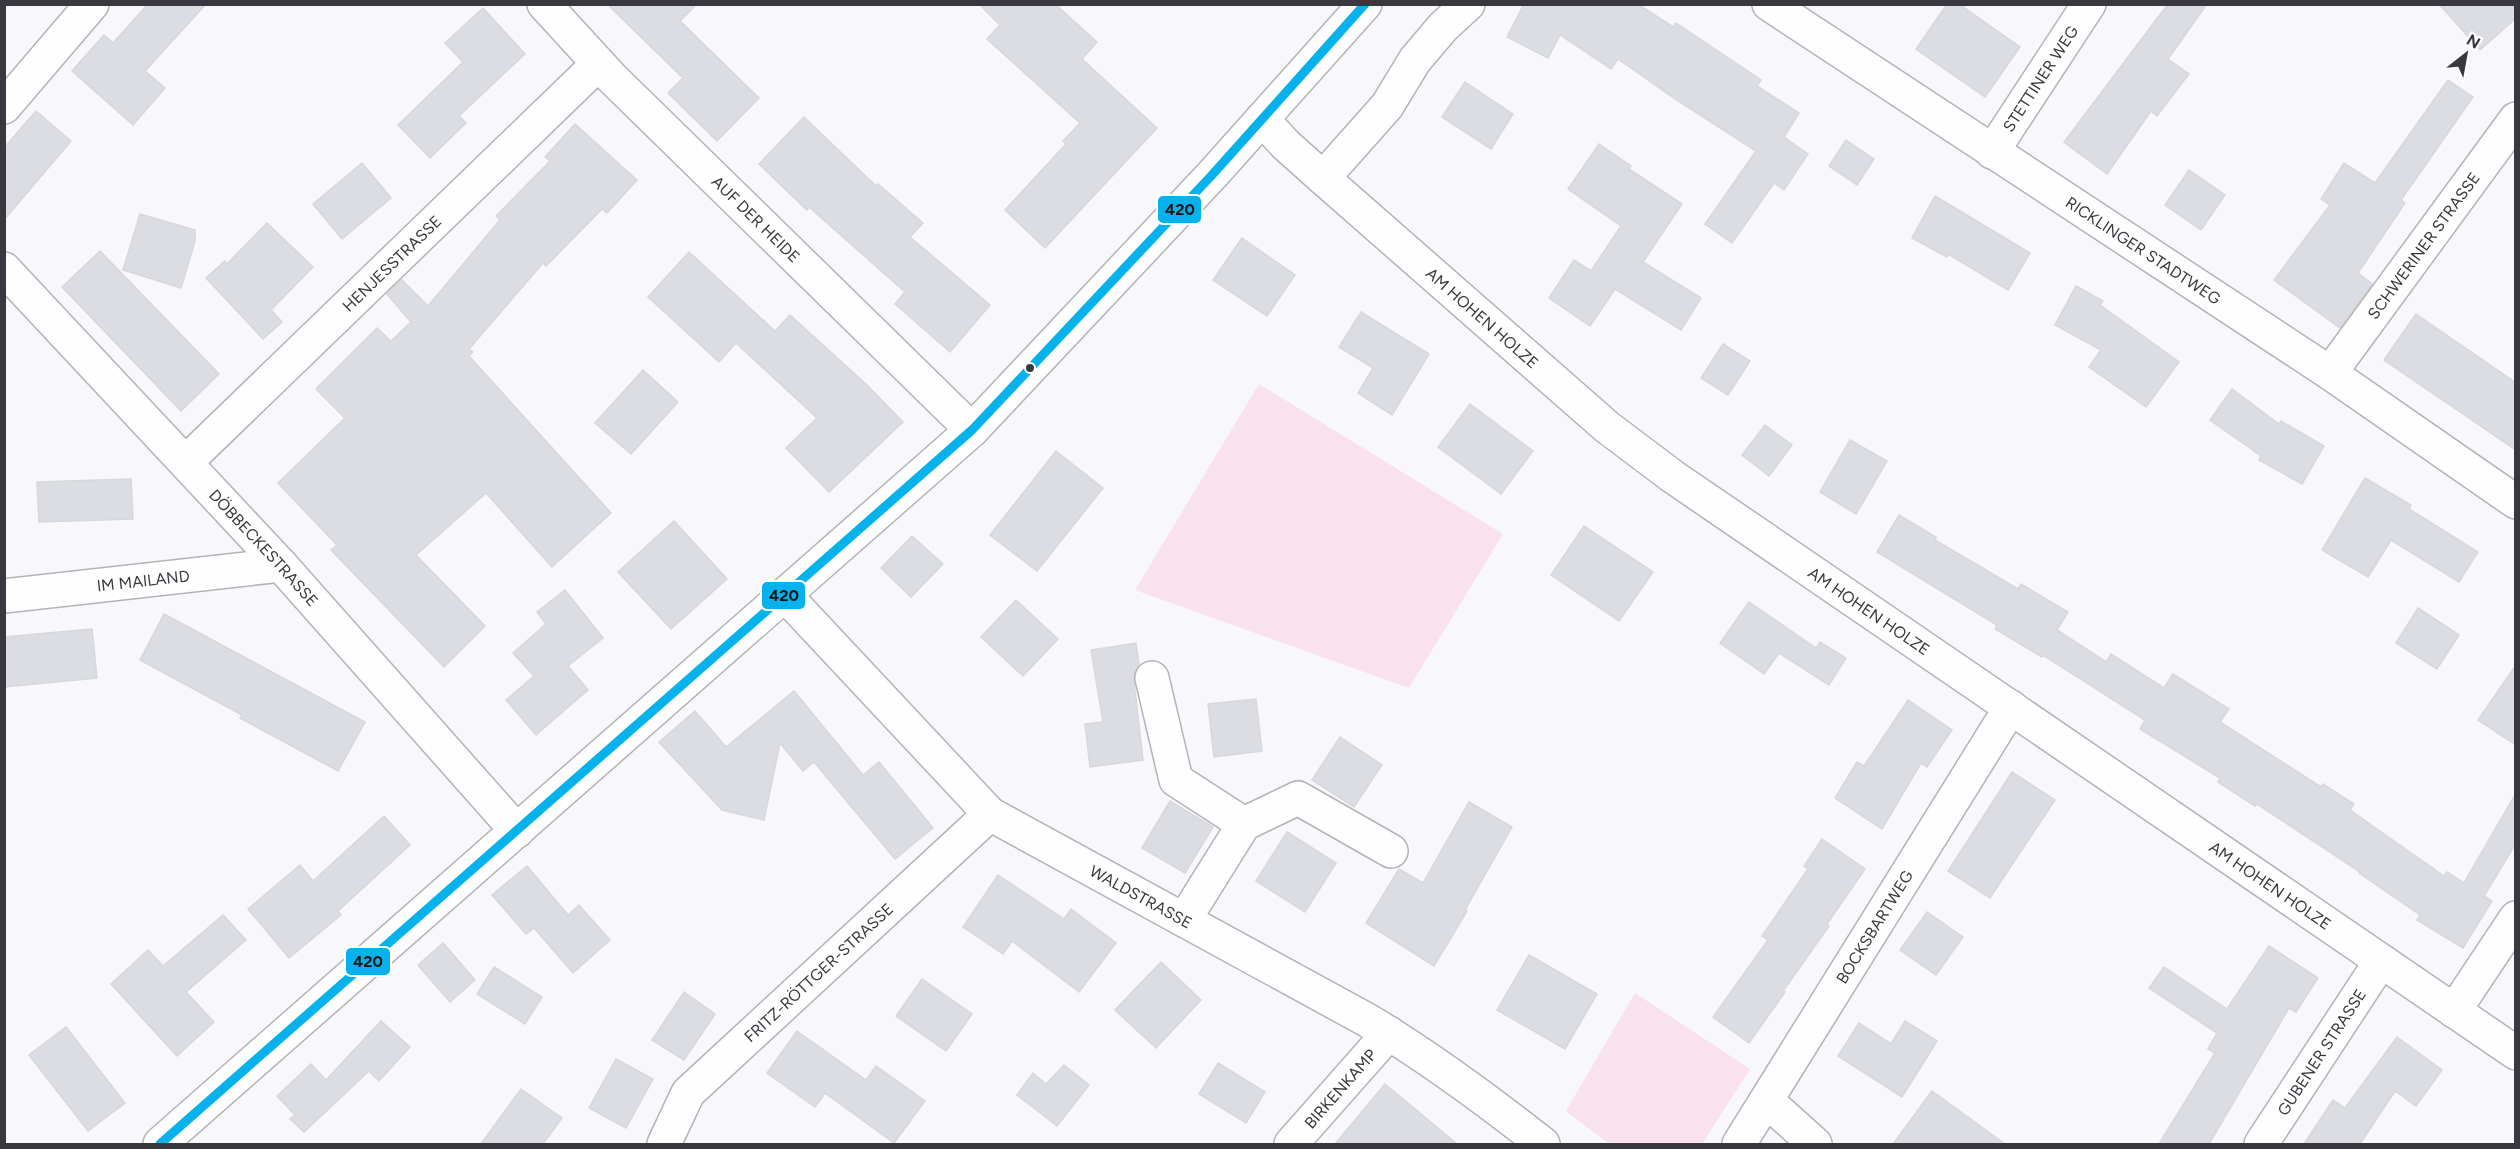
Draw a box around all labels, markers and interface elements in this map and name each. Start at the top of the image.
street label: STETTINER WEG [1999,22,2082,135]
north arrow [2436,24,2496,84]
text: N [2463,30,2484,53]
street label: SCHWERINER STRASSE [2363,168,2483,323]
street label: AUF DER HEIDE [708,172,804,266]
street label: RICKLINGER STADTWEG [2062,192,2224,308]
line badge: 420 [1157,195,1202,224]
text: 420 [1165,200,1195,219]
street label: HENJESSTRASSE [338,211,445,315]
street label: AM HOHEN HOLZE [1422,263,1543,372]
unlabelled marker [1024,362,1036,374]
street label: DÖBBECKESTRASSE [205,485,322,610]
street label: AM HOHEN HOLZE [1805,563,1934,659]
street label: IM MAILAND [96,566,190,595]
line badge: 420 [761,581,806,610]
text: 420 [769,586,799,605]
street label: AM HOHEN HOLZE [2206,837,2335,933]
street label: WALDSTRASSE [1087,861,1195,932]
street label: BOCKSBARTWEG [1832,867,1917,987]
street label: FRITZ-RÖTTGER-STRASSE [740,899,897,1046]
line badge: 420 [345,947,391,976]
text: 420 [353,952,383,971]
street label: GUBENER STRASSE [2273,985,2370,1119]
street label: BIRKENKAMP [1300,1045,1380,1132]

